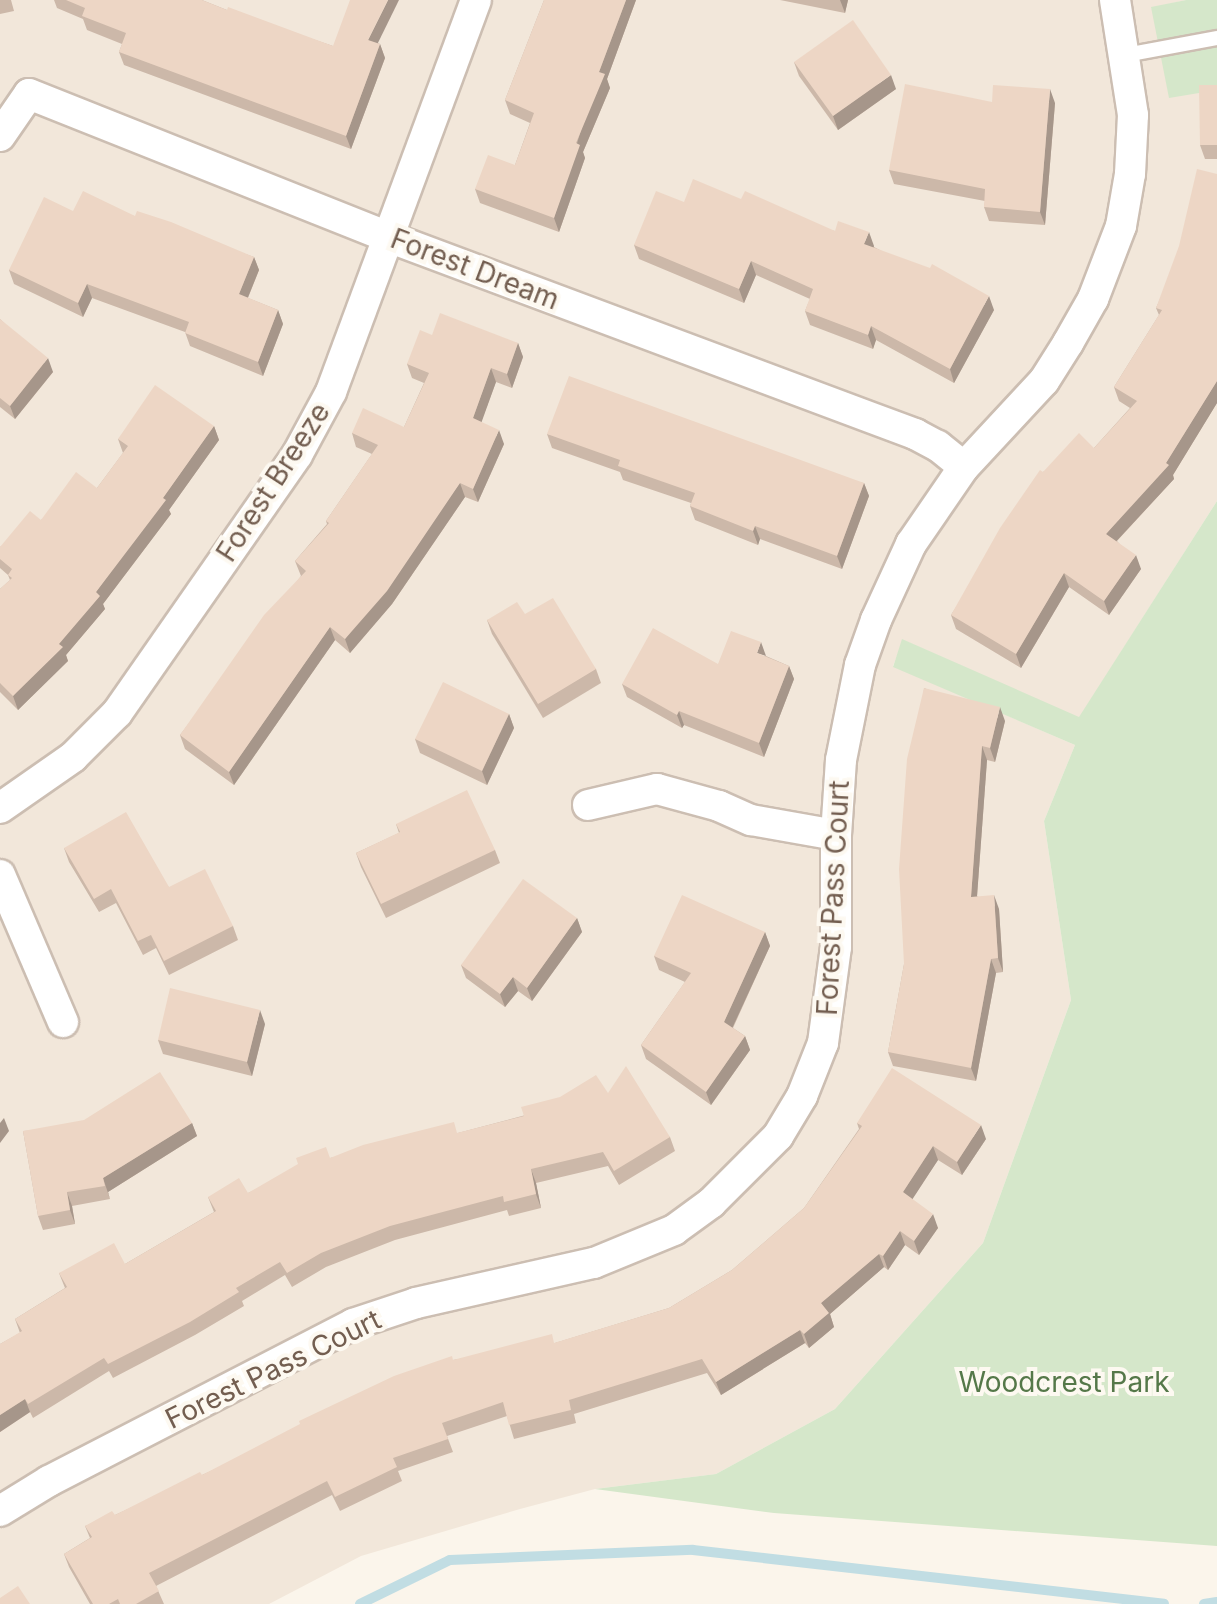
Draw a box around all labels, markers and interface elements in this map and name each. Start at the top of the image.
street label: Forest Dream [386,222,564,316]
street label: Forest Breeze [209,396,337,568]
street label: Forest Pass Court [810,780,856,1016]
street label: Forest Pass Court [160,1302,386,1436]
park label: Woodcrest Park [958,1365,1170,1399]

